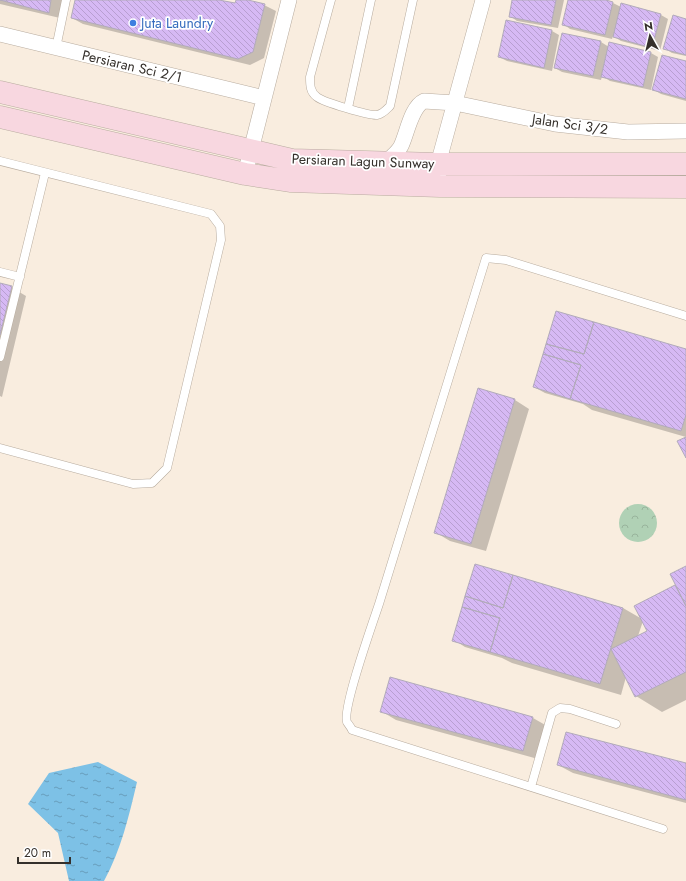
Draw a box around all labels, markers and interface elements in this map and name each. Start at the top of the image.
place label: Juta Laundry [139,13,214,33]
north arrow [630,16,670,56]
marker: Juta Laundry [128,18,138,28]
text: N [643,18,654,35]
street label: Persiaran Sci 2/1 [80,45,184,87]
street label: Jalan Sci 3/2 [529,109,609,139]
street label: Persiaran Lagun Sunway [291,149,436,174]
scale bar [18,839,70,865]
text: 20 m [24,844,51,862]

